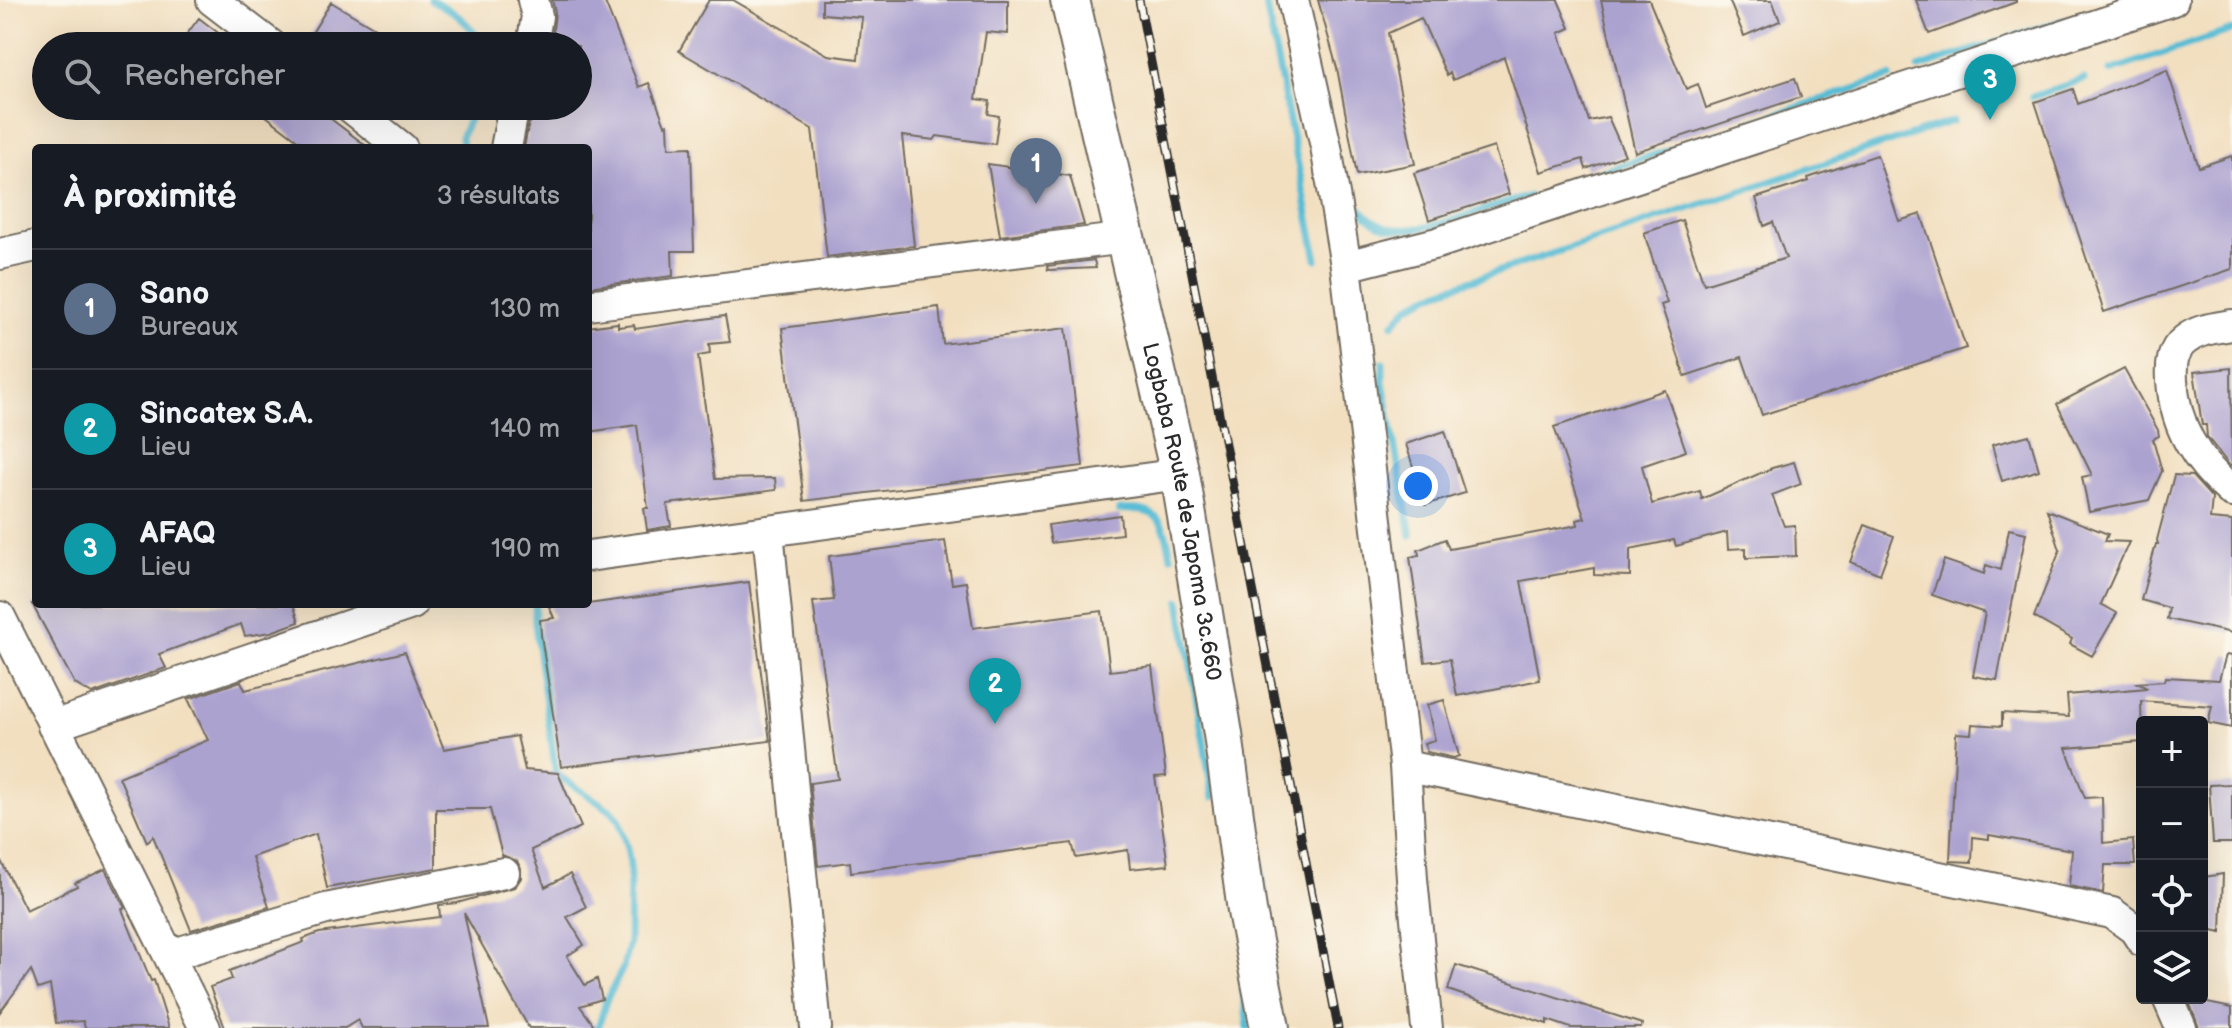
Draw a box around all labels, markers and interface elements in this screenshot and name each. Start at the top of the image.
search box [32,32,592,120]
icon: search [60,54,104,98]
pin: 3 [1964,54,2016,120]
text: Rechercher [124,58,285,94]
pin: 1 [1010,138,1062,204]
text: À proximité [64,176,237,217]
text: 3 résultats [437,181,560,212]
text: Sano [140,276,209,312]
text: 1 [85,294,95,325]
text: 130 m [490,294,560,325]
text: Bureaux [140,312,238,343]
street label: Logbaba Route de Japoma 3c.660 [1136,340,1227,683]
text: Sincatex S.A. [140,396,313,432]
text: 2 [82,414,98,445]
text: 140 m [490,414,560,445]
text: Lieu [140,432,191,463]
your location [1398,466,1438,506]
text: AFAQ [140,516,215,552]
text: 3 [82,534,98,565]
text: 190 m [491,534,560,565]
text: Lieu [140,552,191,583]
pin: 2 [969,658,1021,724]
map controls [2136,716,2208,1004]
button: + [2136,716,2208,788]
button: − [2136,788,2208,860]
button: locate [2136,860,2208,932]
button: layers [2136,932,2208,1004]

